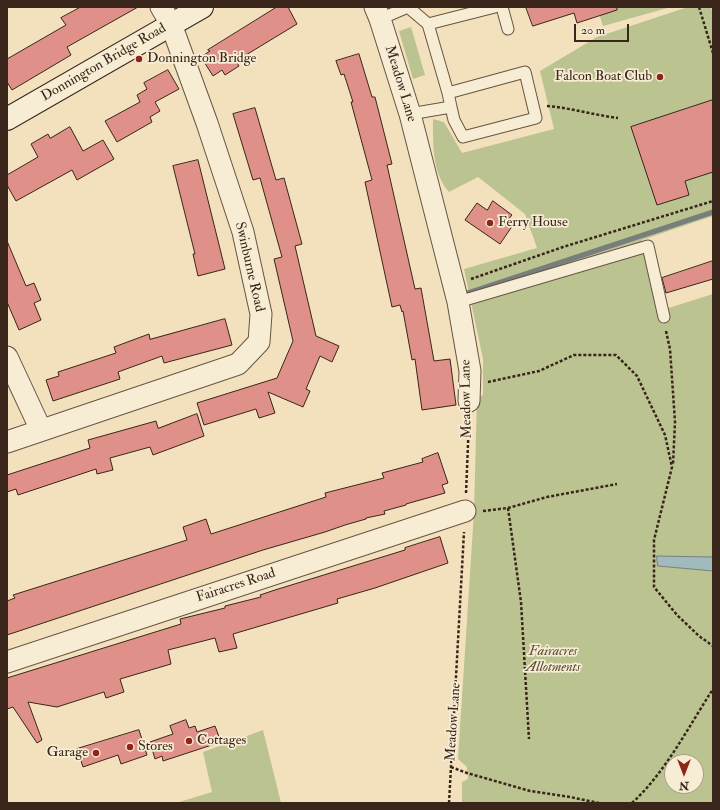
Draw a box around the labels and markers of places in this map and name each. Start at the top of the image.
place label: Donnington Bridge [147,51,256,67]
marker: Donnington Bridge [134,54,144,64]
place label: Falcon Boat Club [555,69,652,85]
marker: Falcon Boat Club [655,72,665,82]
place label: Ferry House [498,215,568,231]
marker: Ferry House [485,218,495,228]
place label: Cottages [197,733,246,749]
marker: Cottages [184,736,194,746]
place label: Stores [138,739,173,755]
marker: Stores [125,742,135,752]
place label: Garage [47,745,88,761]
marker: Garage [91,748,101,758]

